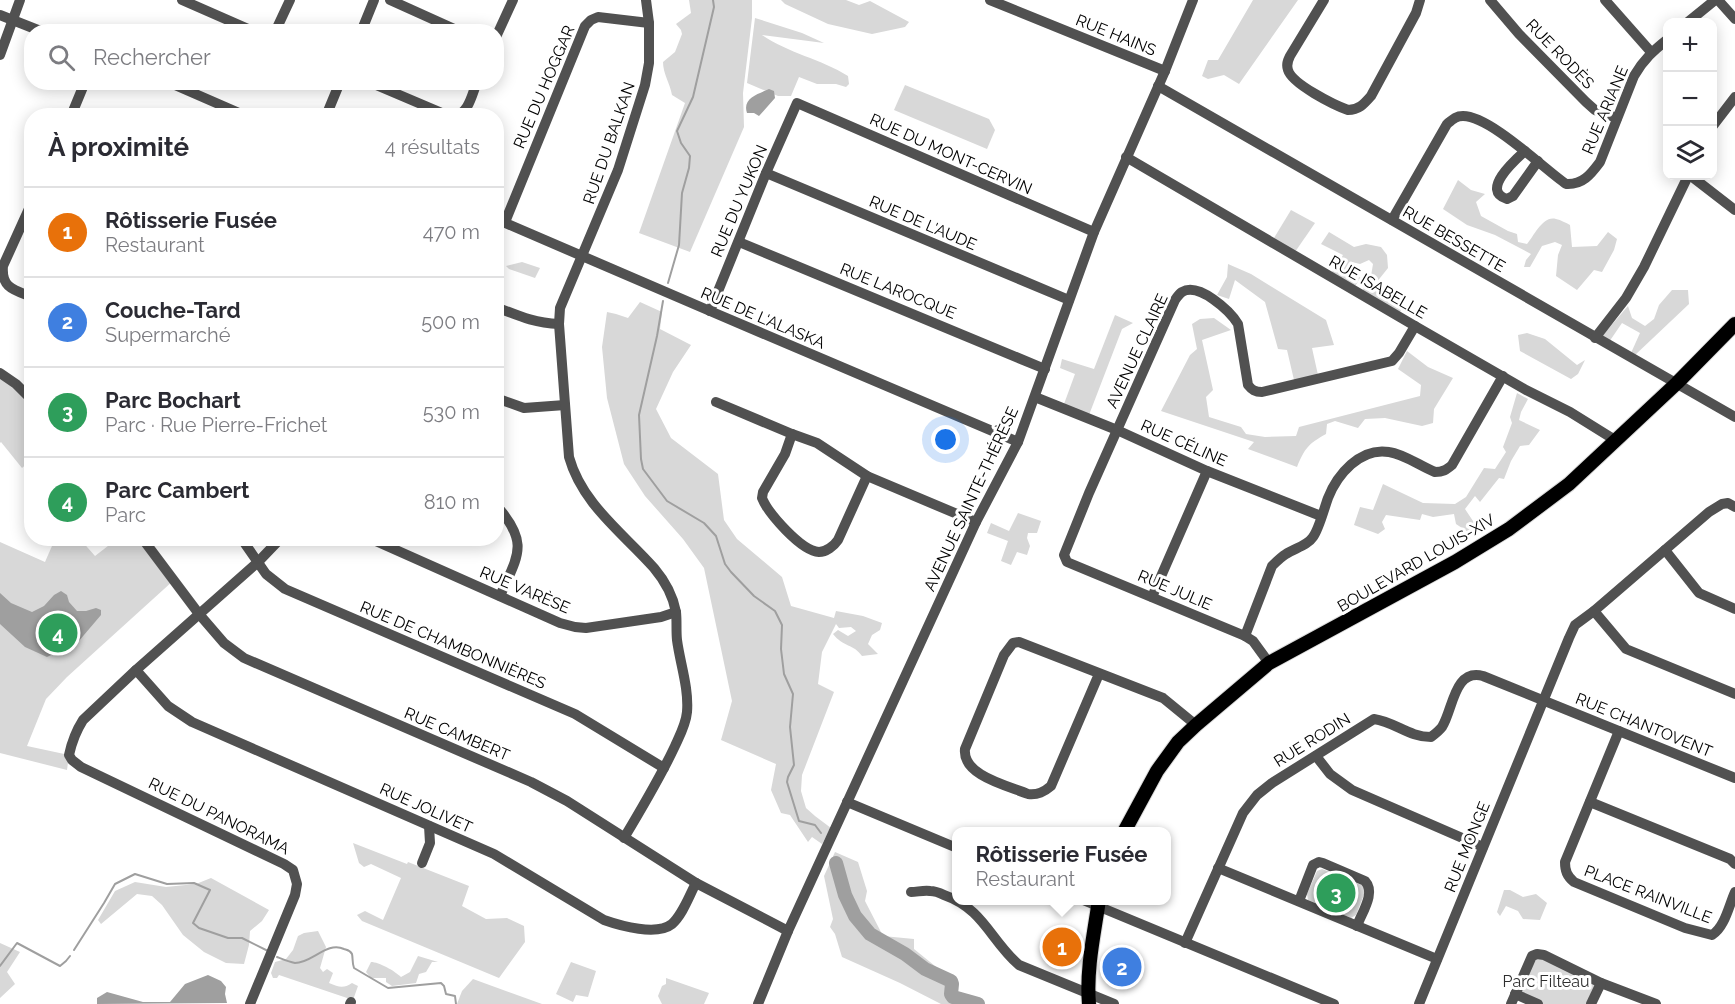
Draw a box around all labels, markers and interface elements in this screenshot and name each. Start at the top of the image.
street label: RUE HAINS [1073,10,1159,60]
street label: RUE RODÈS [1522,14,1599,93]
map controls [1663,18,1717,180]
button: + [1663,18,1717,72]
street label: RUE DU HOGGAR [509,23,579,151]
search box [24,24,504,90]
icon: search [45,41,78,74]
text: Rechercher [93,44,211,70]
street label: RUE ARIANE [1578,63,1632,157]
button: − [1663,72,1717,126]
street label: RUE DU BALKAN [579,79,639,207]
street label: RUE DU MONT-CERVIN [867,110,1035,198]
button: layers [1663,126,1717,180]
text: À proximité [48,132,189,162]
text: 4 résultats [385,135,480,159]
street label: RUE DU YUKON [707,142,771,260]
street label: RUE DE L'AUDE [866,192,980,254]
street label: RUE BESSETTE [1399,202,1509,276]
text: Rôtisserie Fusée [105,207,277,233]
text: 1 [63,220,72,244]
text: 470 m [423,220,480,244]
text: Restaurant [105,233,205,257]
street label: RUE ISABELLE [1326,251,1430,323]
street label: RUE LAROCQUE [837,259,959,323]
street label: RUE DE L'ALASKA [698,283,828,353]
street label: AVENUE CLAIRE [1102,291,1172,411]
text: Couche-Tard [105,297,241,323]
text: 2 [62,310,73,334]
text: 500 m [421,310,480,334]
text: Supermarché [105,323,230,347]
text: Parc Bochart [105,387,241,413]
text: 3 [62,400,73,424]
text: 530 m [423,400,480,424]
street label: AVENUE SAINTE-THÉRÈSE [919,403,1022,594]
text: Parc · Rue Pierre-Frichet [105,413,327,437]
street label: RUE CÉLINE [1138,415,1231,471]
your location [931,425,960,454]
text: Parc Cambert [105,477,250,503]
text: 4 [62,490,73,514]
text: 810 m [424,490,480,514]
text: Parc [105,503,146,527]
street label: BOULEVARD LOUIS-XIV [1334,510,1498,616]
street label: RUE VARÈSE [477,562,574,618]
street label: RUE JULIE [1135,566,1215,614]
street label: RUE DE CHAMBONNIÈRES [357,596,549,693]
pin: 4 [38,610,78,656]
street label: RUE CHANTOVENT [1573,689,1715,761]
street label: RUE CAMBERT [402,703,513,765]
street label: RUE RODIN [1270,709,1354,771]
street label: RUE DU PANORAMA [145,774,293,858]
street label: RUE JOLIVET [377,779,475,837]
street label: RUE MONGE [1440,799,1494,895]
popup [952,827,1171,905]
text: Rôtisserie Fusée [976,841,1147,867]
street label: PLACE RAINVILLE [1581,861,1715,927]
text: Restaurant [976,867,1075,891]
pin: 3 [1316,870,1356,916]
pin: 1 [1042,924,1082,970]
pin: 2 [1102,944,1142,990]
park label: Parc Filteau [1503,972,1589,991]

